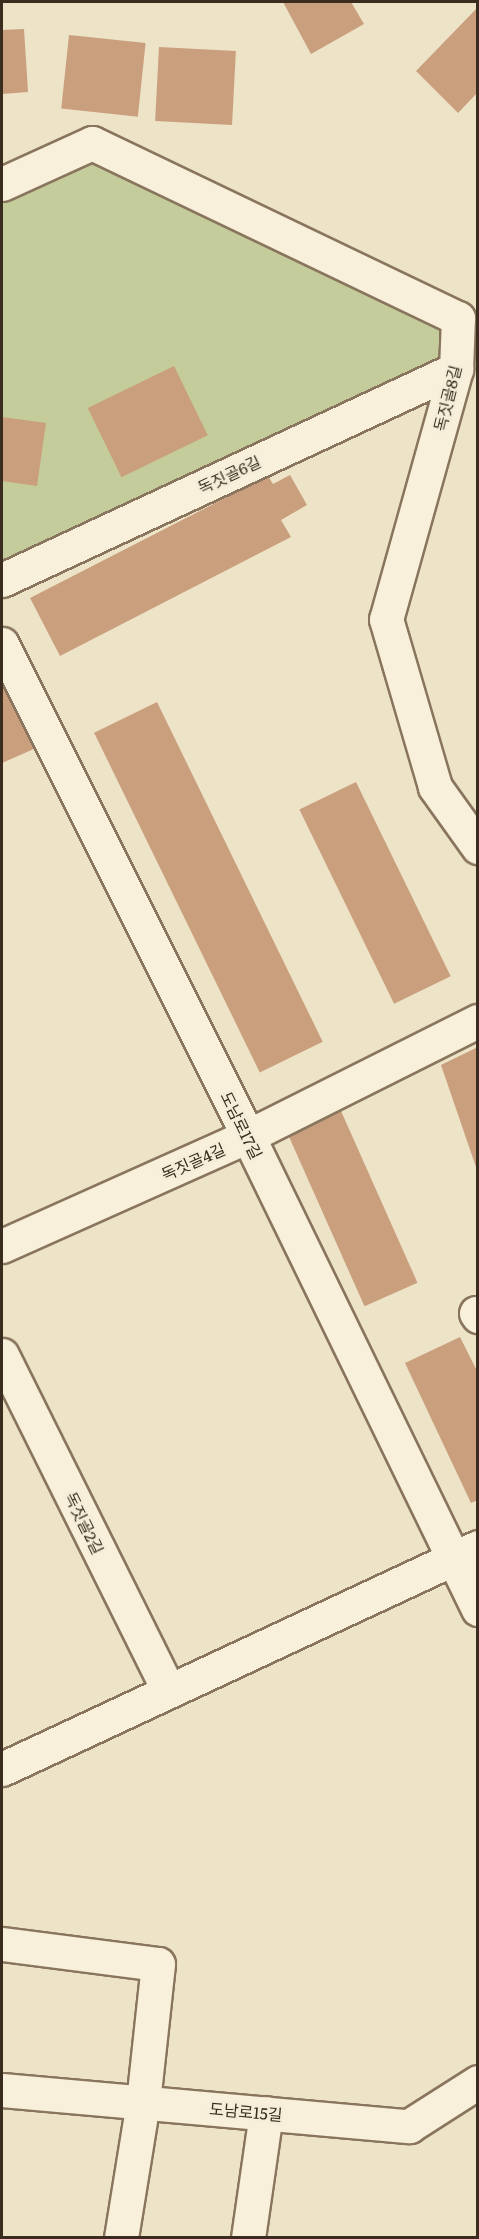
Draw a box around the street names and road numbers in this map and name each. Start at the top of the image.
street label: 독짓골8길 [429,363,465,433]
street label: 독짓골6길 [194,451,264,497]
street label: 도남로17길 [217,1088,267,1162]
street label: 독짓골4길 [158,1138,228,1184]
street label: 독짓골2길 [62,1489,108,1557]
street label: 도남로15길 [209,2098,283,2124]

